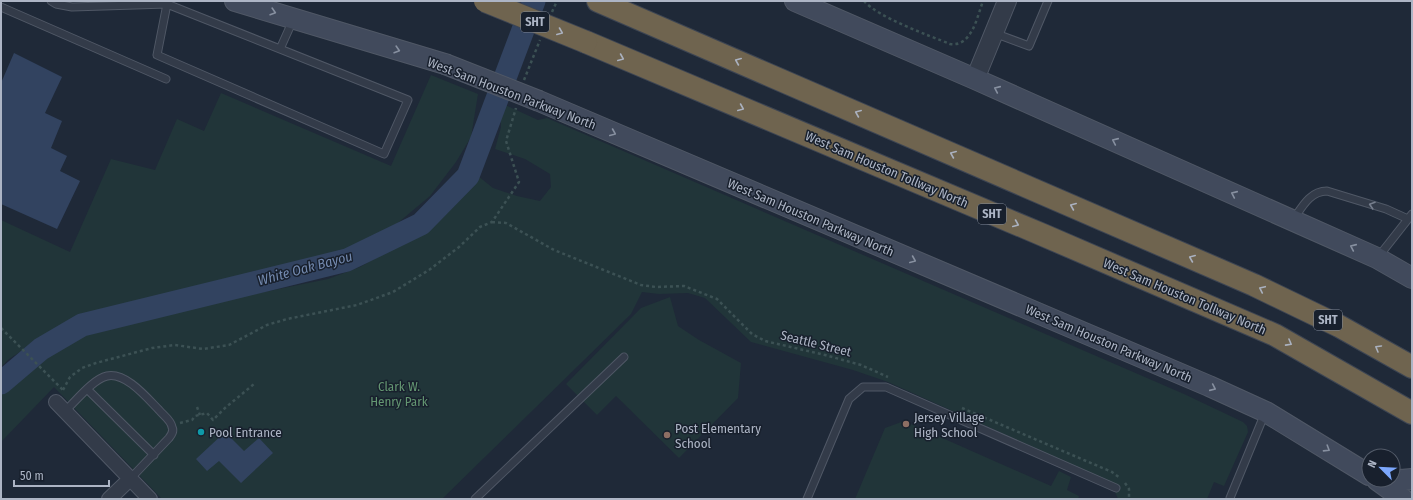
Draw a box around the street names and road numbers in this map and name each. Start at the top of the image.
road number: SHT [521,12,549,32]
street label: West Sam Houston Parkway North [425,54,598,133]
street label: West Sam Houston Tollway North [803,128,970,211]
street label: West Sam Houston Parkway North [725,175,896,259]
road number: SHT [978,204,1006,224]
street label: West Sam Houston Tollway North [1101,255,1268,338]
street label: West Sam Houston Parkway North [1023,301,1194,385]
road number: SHT [1314,310,1342,330]
street label: Seattle Street [779,327,853,360]

